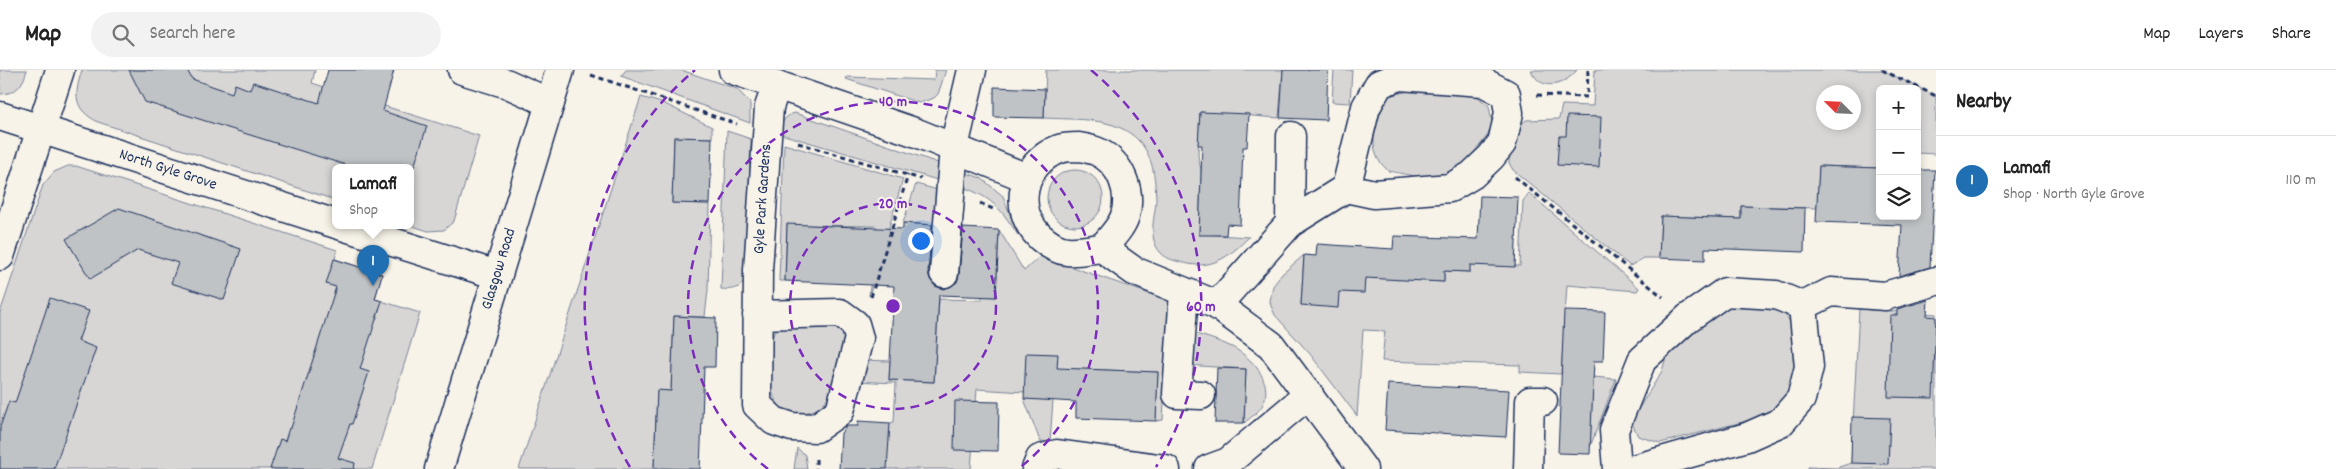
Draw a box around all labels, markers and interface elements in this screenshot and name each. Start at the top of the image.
search box [91,12,441,57]
text: Map [25,18,61,52]
icon: search [109,21,137,49]
text: Search here [149,21,235,48]
text: Map [2143,22,2170,47]
text: Layers [2198,22,2244,47]
text: Share [2272,22,2311,47]
north arrow [1816,85,1861,130]
map controls [1876,85,1921,220]
button: + [1876,85,1921,130]
text: Nearby [1956,88,2011,118]
text: 40 m [879,92,907,114]
button: − [1876,130,1921,175]
street label: North Gyle Grove [116,143,220,197]
street label: Gyle Park Gardens [748,143,778,255]
text: Lamafi [2003,156,2050,183]
popup [332,164,414,229]
text: 1 [1970,169,1974,192]
text: 110 m [2286,169,2316,192]
text: Lamafi [349,172,397,199]
button: layers [1876,175,1921,220]
text: Shop · North Gyle Grove [2003,183,2145,206]
text: 20 m [879,194,907,216]
text: Shop [349,199,378,222]
street label: Glasgow Road [476,225,522,313]
your location [908,228,934,254]
pin: 1 [357,245,389,286]
centre of rings [884,297,902,315]
text: 60 m [1186,297,1216,319]

